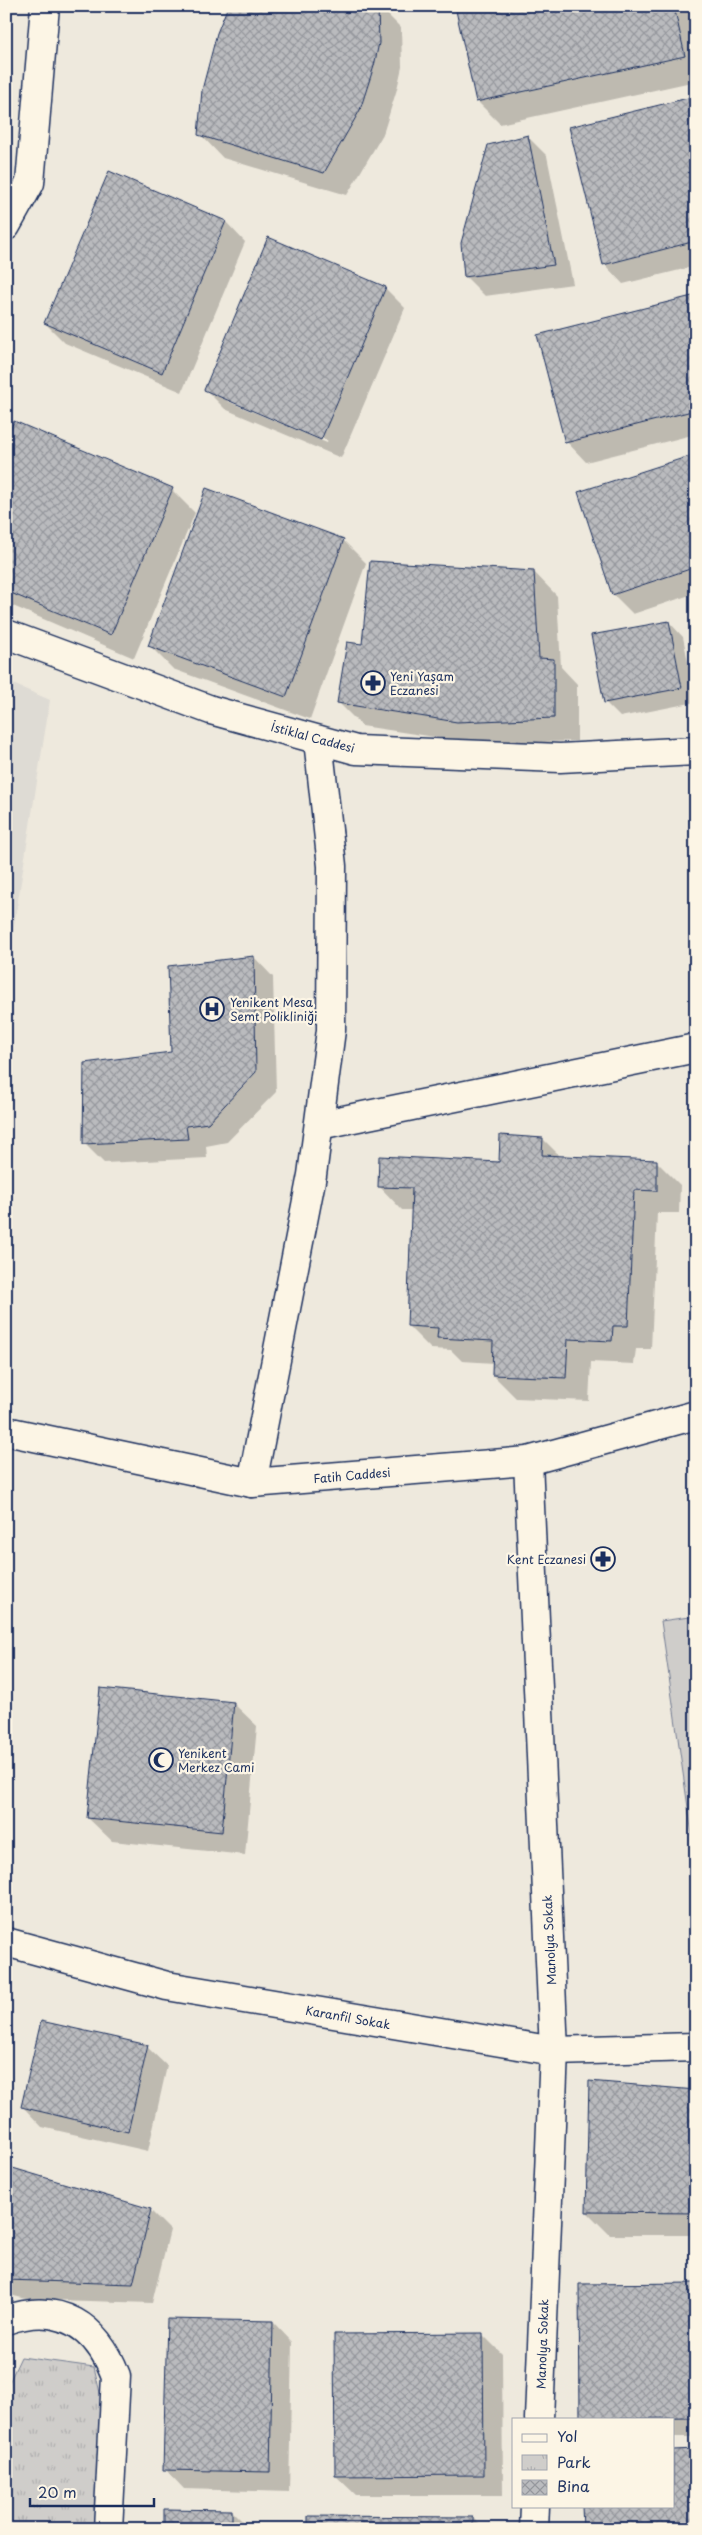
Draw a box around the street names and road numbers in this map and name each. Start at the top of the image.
street label: İstiklal Caddesi [269,717,357,757]
street label: Fatih Caddesi [313,1463,391,1487]
street label: Manolya Sokak [538,1894,560,1986]
street label: Karanfil Sokak [304,2001,392,2033]
street label: Manolya Sokak [531,2298,553,2389]

